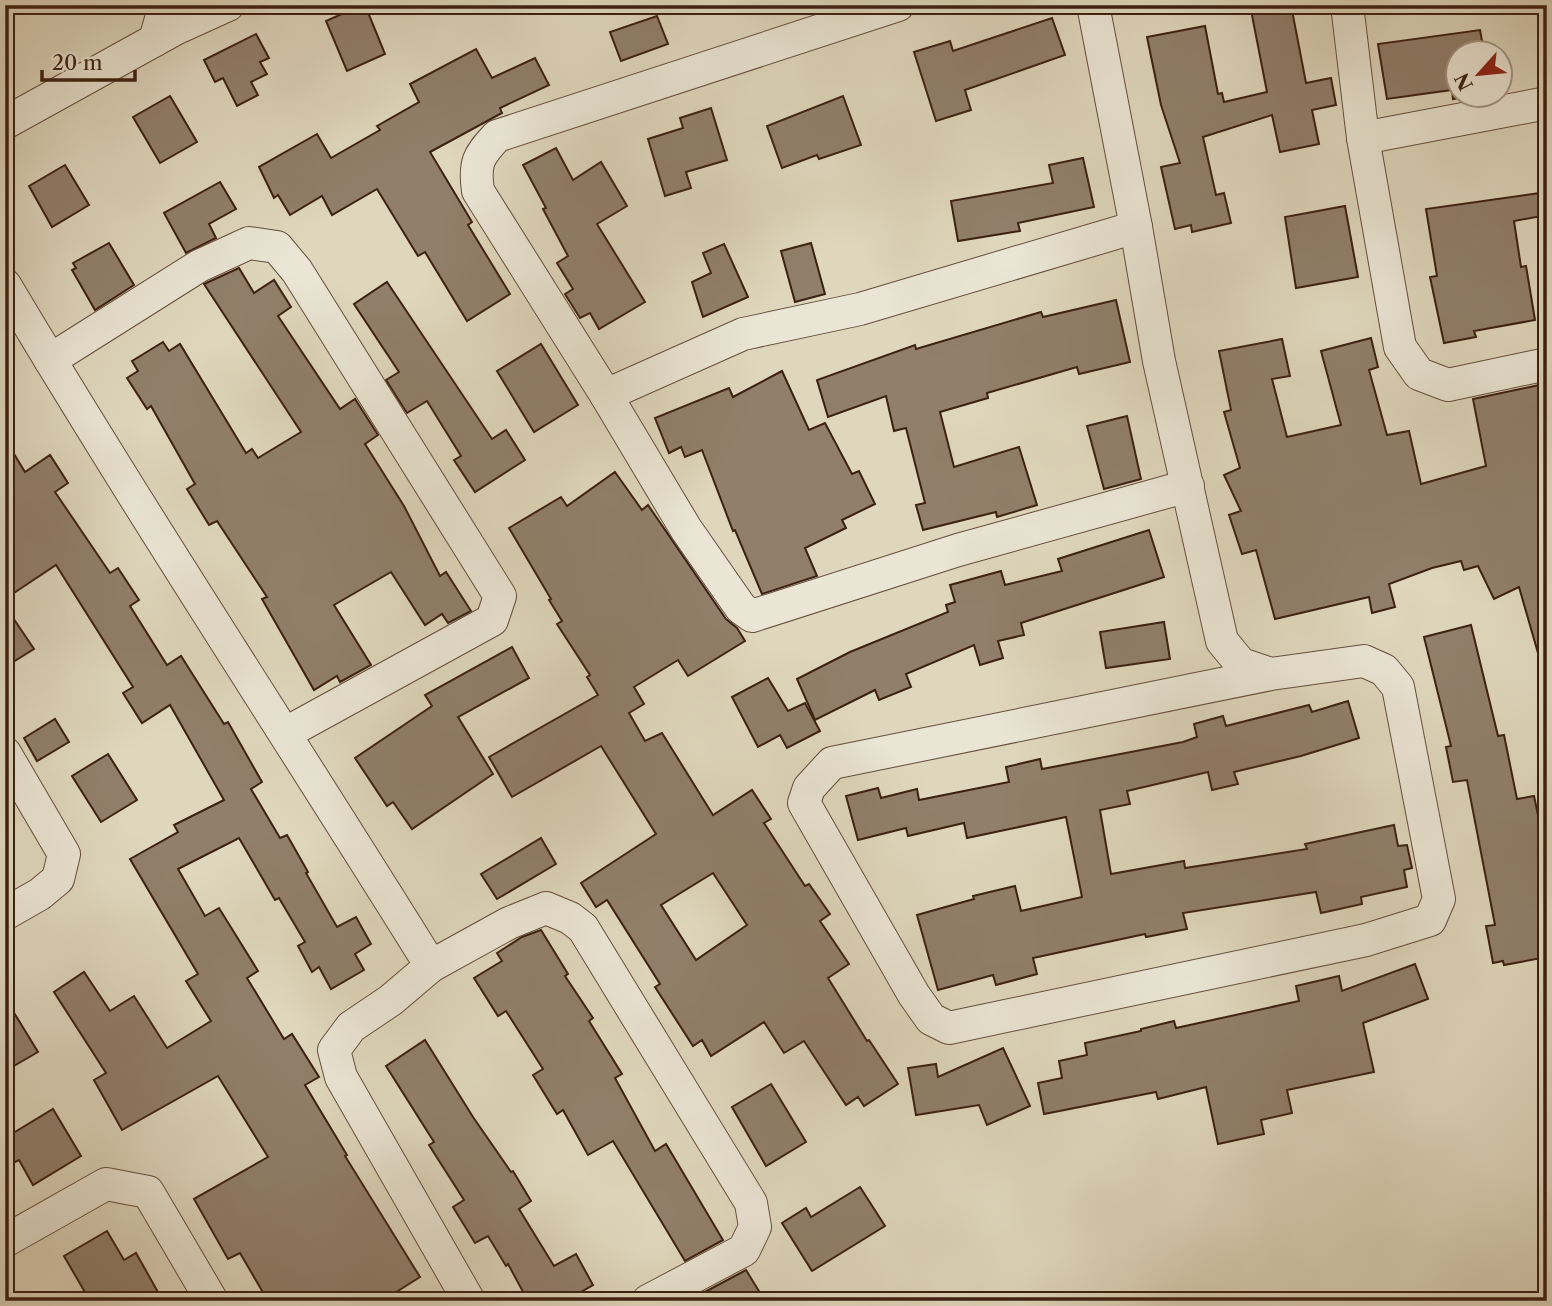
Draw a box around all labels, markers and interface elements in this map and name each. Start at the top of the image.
scale bar [42,38,135,82]
north arrow [1444,38,1514,108]
text: 20 m [52,50,103,75]
text: N [1450,69,1478,94]

